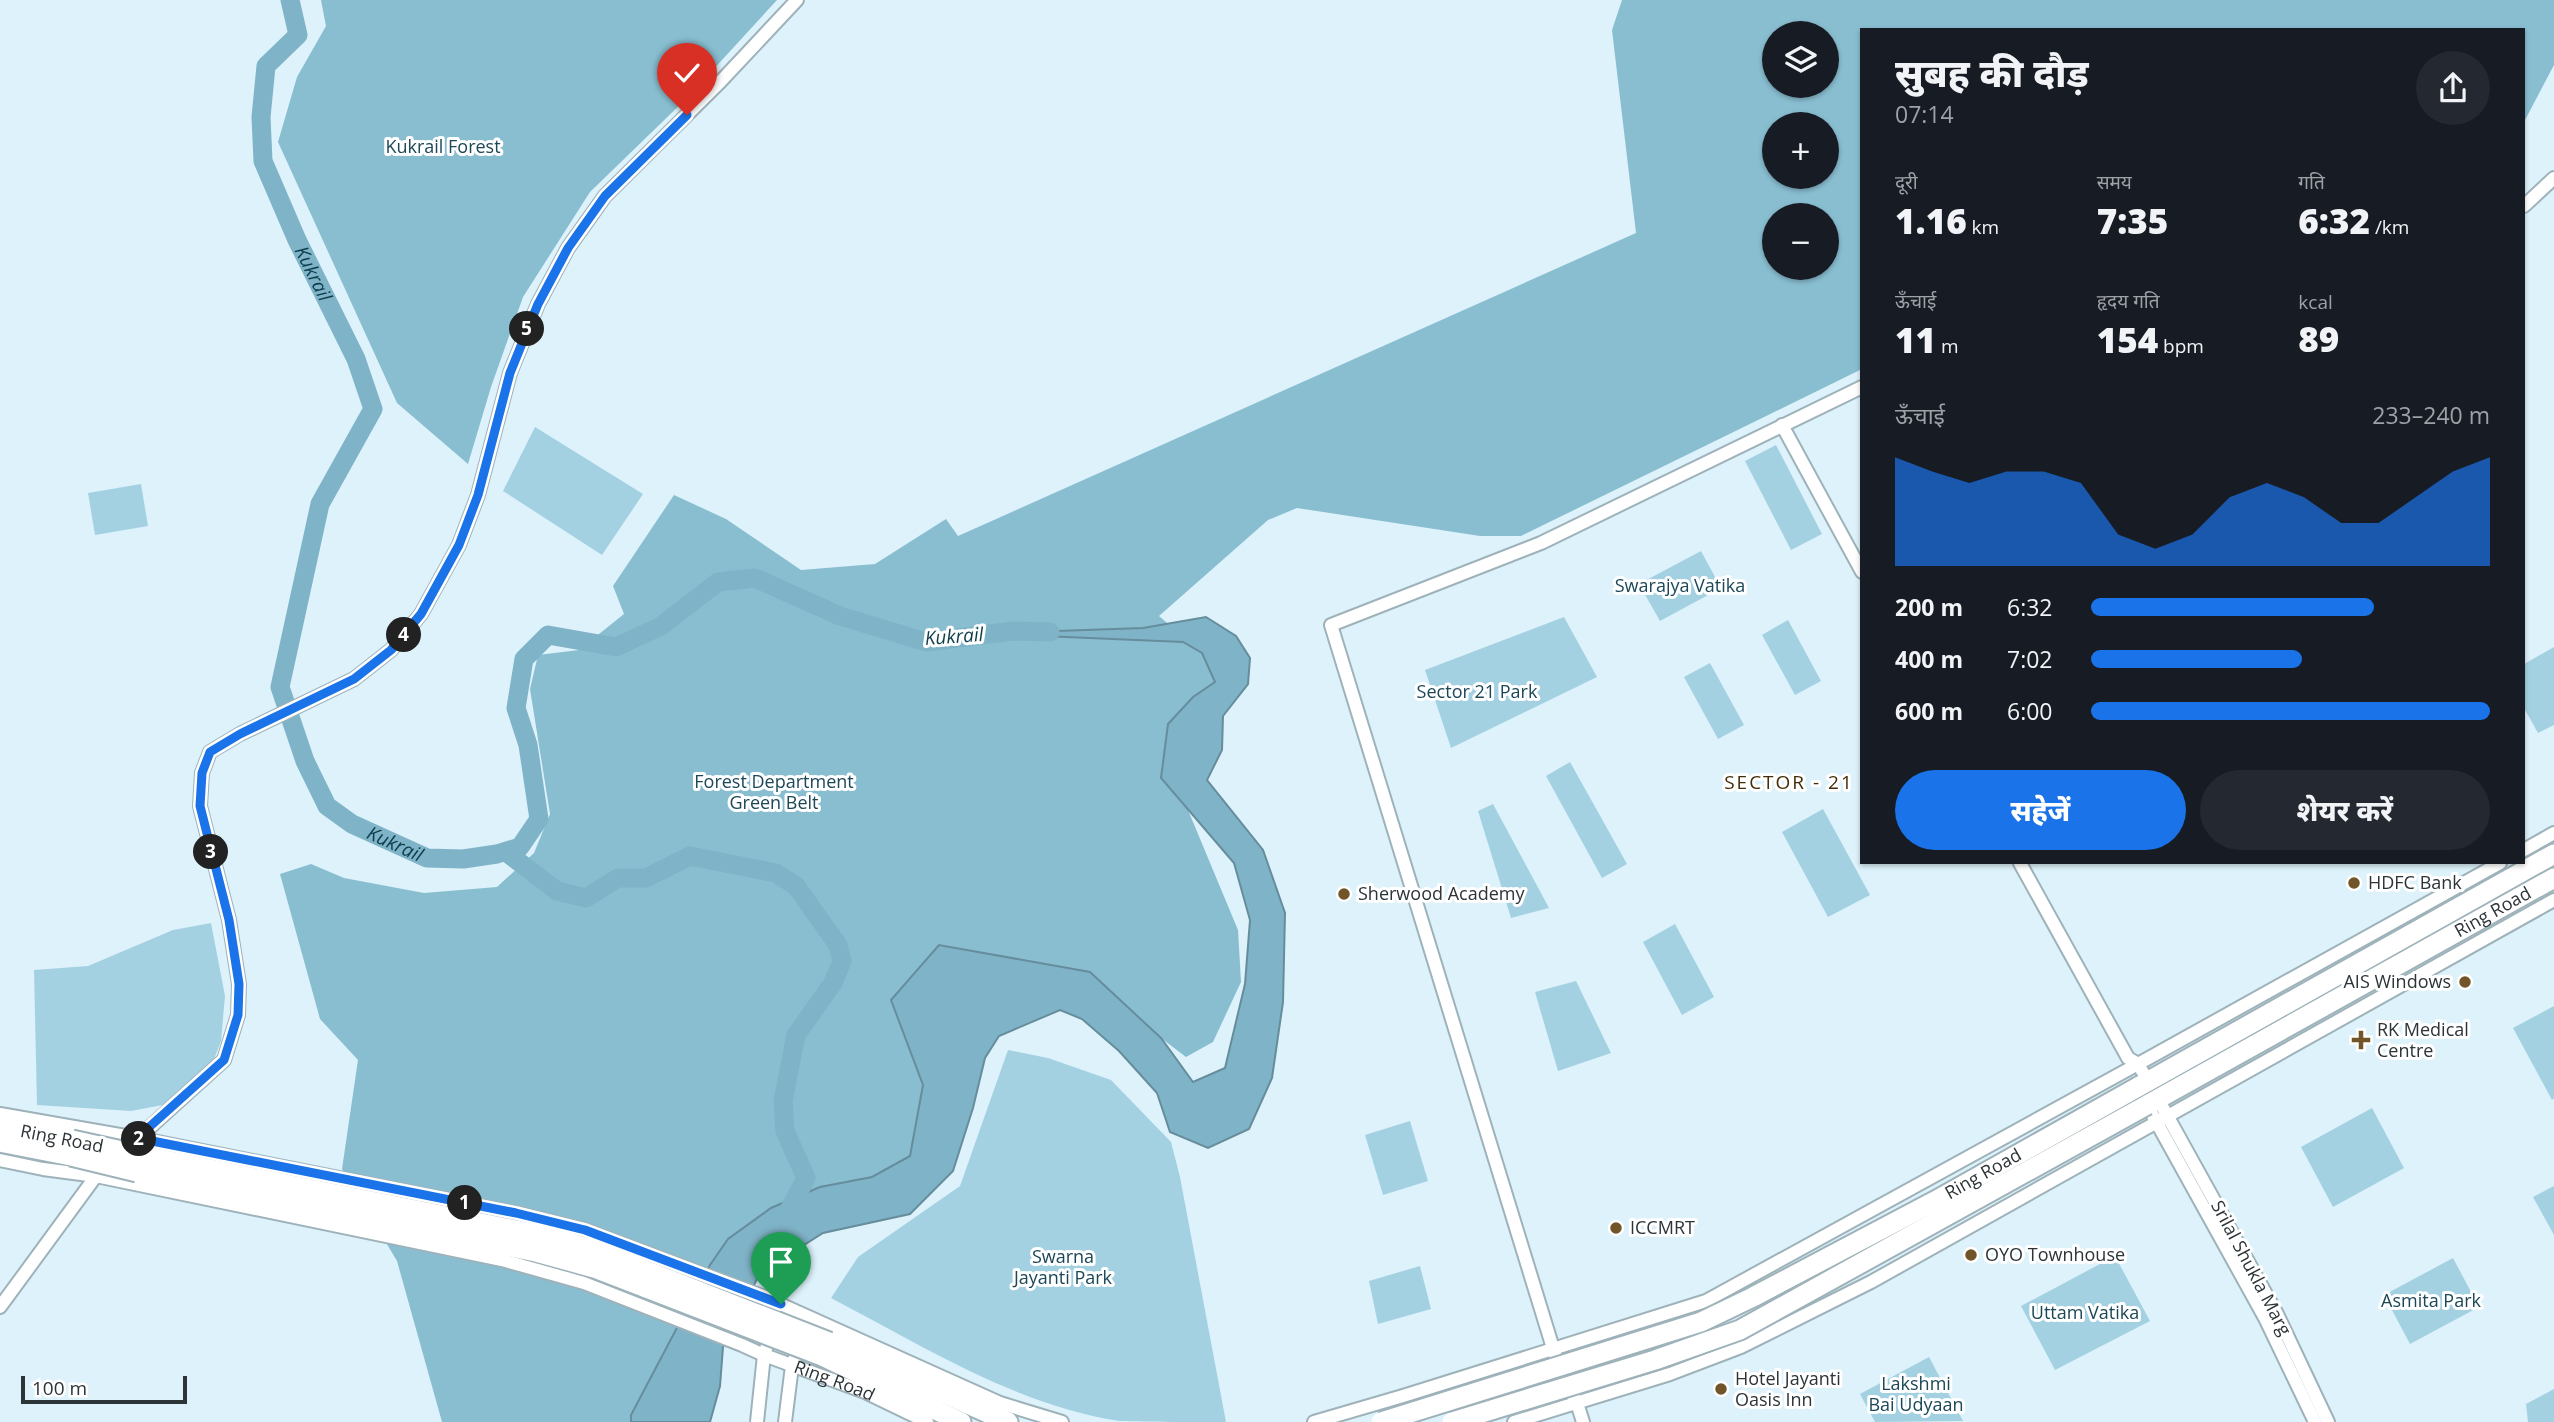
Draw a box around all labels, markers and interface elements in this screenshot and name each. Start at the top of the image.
map controls [1762,21,1839,280]
button: layers [1762,21,1839,98]
pin [657,43,717,115]
text: सुबह की दौड़ [1895,46,2089,98]
button: share [2416,51,2490,125]
icon: check [668,54,706,92]
text: 07:14 [1895,98,1954,130]
button: + [1762,112,1839,189]
park label: Kukrail Forest [385,134,501,158]
text: दूरी [1895,169,1918,195]
text: समय [2097,169,2132,195]
text: गति [2298,169,2325,195]
text: 1.16 [1895,197,1967,244]
text: 7:35 [2097,197,2168,244]
text: 6:32 [2298,197,2370,244]
button: − [1762,203,1839,280]
text: km [1967,214,1999,240]
text: /km [2370,214,2409,240]
water label: Kukrail [289,241,339,307]
text: ऊँचाई [1895,288,1936,314]
text: हृदय गति [2097,288,2160,314]
text: kcal [2298,289,2333,315]
pin: 5 [510,312,544,346]
text: 5 [521,315,532,341]
text: 89 [2298,315,2339,362]
text: 11 [1895,316,1936,363]
text: 154 [2097,316,2158,363]
text: m [1936,333,1959,359]
text: bpm [2158,333,2204,359]
text: ऊँचाई [1895,399,1945,431]
text: 233–240 m [2372,399,2490,431]
park label: Swarajya Vatika [1615,573,1745,597]
text: 200 m [1895,591,1963,623]
text: 6:32 [2007,591,2053,623]
pin: 4 [386,618,422,652]
text: 4 [398,621,409,647]
water label: Kukrail [924,621,985,651]
text: 400 m [1895,643,1963,675]
text: 7:02 [2007,643,2053,675]
park label: Sector 21 Park [1417,679,1538,703]
text: 600 m [1895,695,1963,727]
text: 6:00 [2007,695,2053,727]
park label: Forest Department Green Belt [694,769,854,814]
district label: SECTOR - 21 [1724,769,1854,795]
button: सहेजें [1895,770,2186,850]
button: शेयर करें [2200,770,2490,850]
water label: Kukrail [363,820,428,868]
pin: 3 [194,834,228,870]
text: 3 [205,838,216,864]
place label: HDFC Bank [2368,870,2462,894]
marker: HDFC Bank [2346,875,2362,891]
street label: Ring Road [2450,880,2535,942]
place label: Sherwood Academy [1358,881,1525,905]
marker: Sherwood Academy [1336,886,1352,902]
place label: AIS Windows [2343,969,2451,993]
marker: AIS Windows [2457,974,2473,990]
place label: RK Medical Centre [2377,1017,2469,1062]
marker: RK Medical Centre [2351,1030,2371,1050]
street label: Ring Road [19,1118,106,1158]
pin: 2 [122,1122,156,1156]
text: 2 [133,1125,144,1151]
street label: Ring Road [1940,1142,2025,1204]
pin: 1 [448,1186,482,1220]
text: 1 [459,1189,470,1215]
street label: Srilal Shukla Marg [2206,1196,2298,1339]
place label: ICCMRT [1630,1215,1695,1239]
marker: ICCMRT [1608,1220,1624,1236]
pin [751,1232,811,1304]
place label: OYO Townhouse [1985,1242,2125,1266]
icon: arrive [762,1243,800,1281]
park label: Swarna Jayanti Park [1012,1244,1113,1289]
marker: OYO Townhouse [1963,1247,1979,1263]
park label: Asmita Park [2381,1288,2481,1312]
park label: Uttam Vatika [2031,1300,2139,1324]
street label: Ring Road [791,1354,879,1406]
place label: Hotel Jayanti Oasis Inn [1735,1366,1841,1411]
park label: Lakshmi Bai Udyaan [1868,1371,1964,1416]
scale bar [21,1373,187,1405]
text: 100 m [32,1375,87,1401]
marker: Hotel Jayanti Oasis Inn [1713,1381,1729,1397]

